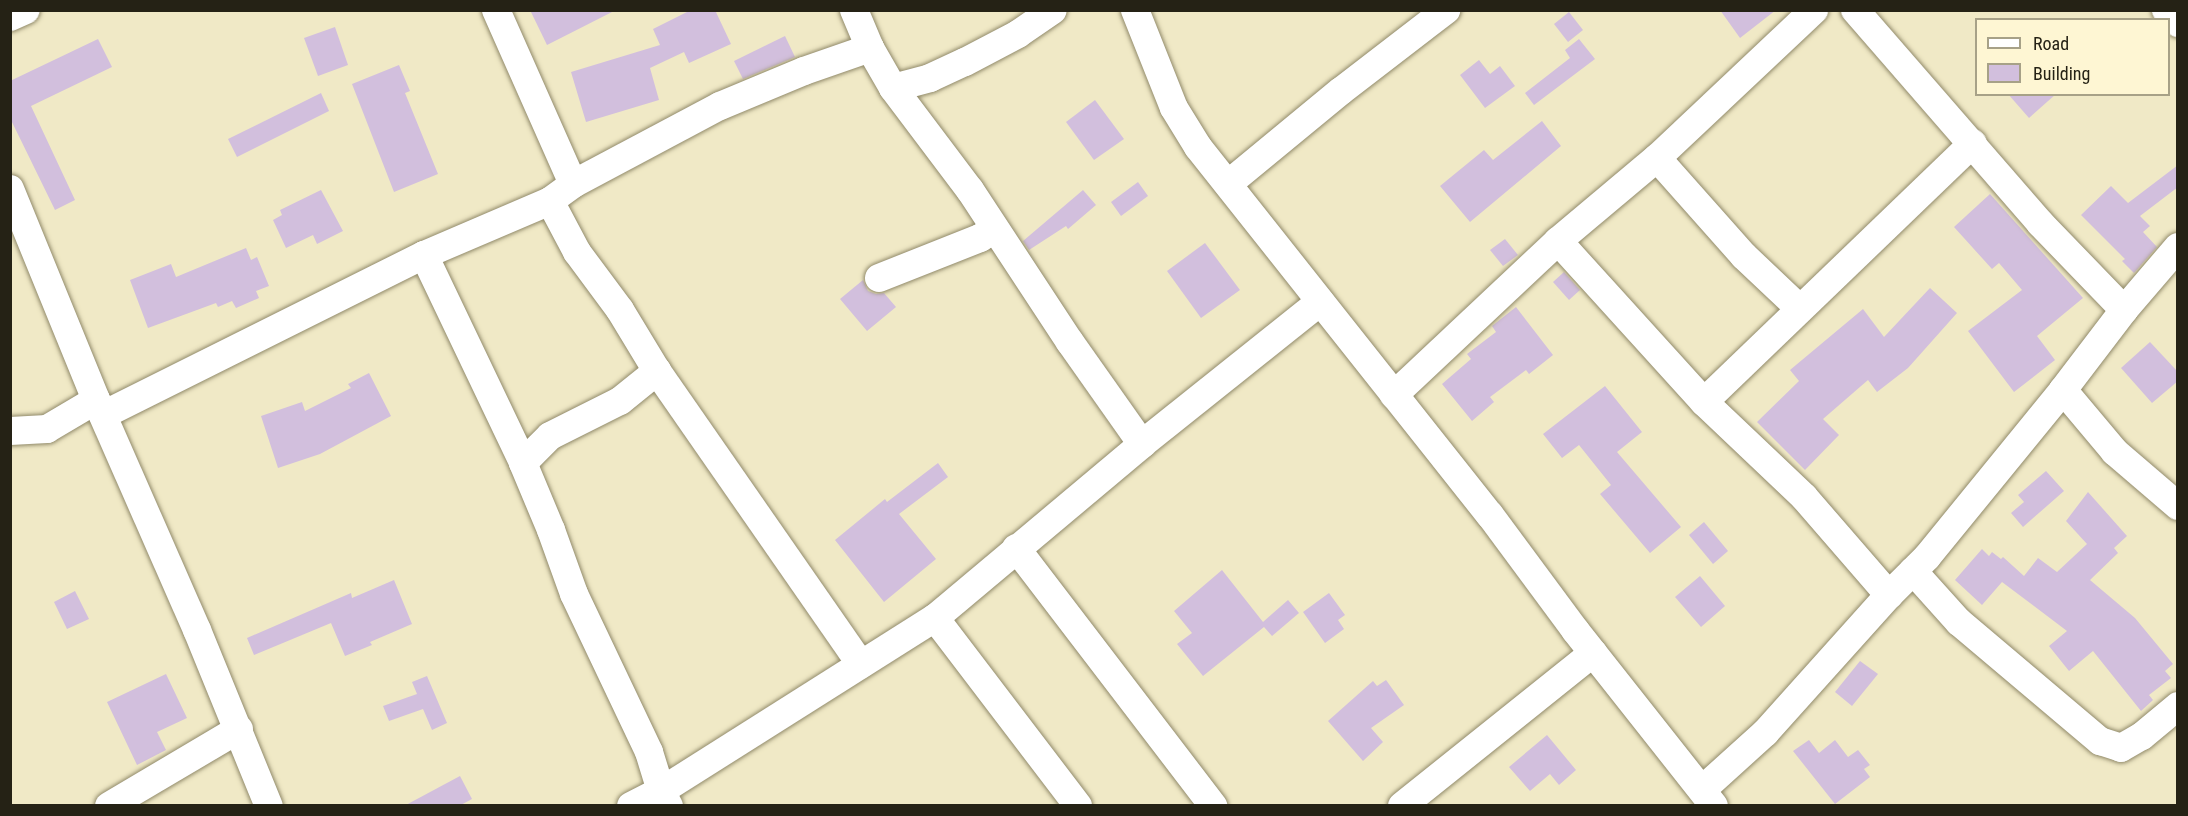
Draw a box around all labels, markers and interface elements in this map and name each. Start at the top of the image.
legend [1975,18,2170,96]
text: Road [2033,33,2069,54]
text: Building [2033,63,2090,84]

